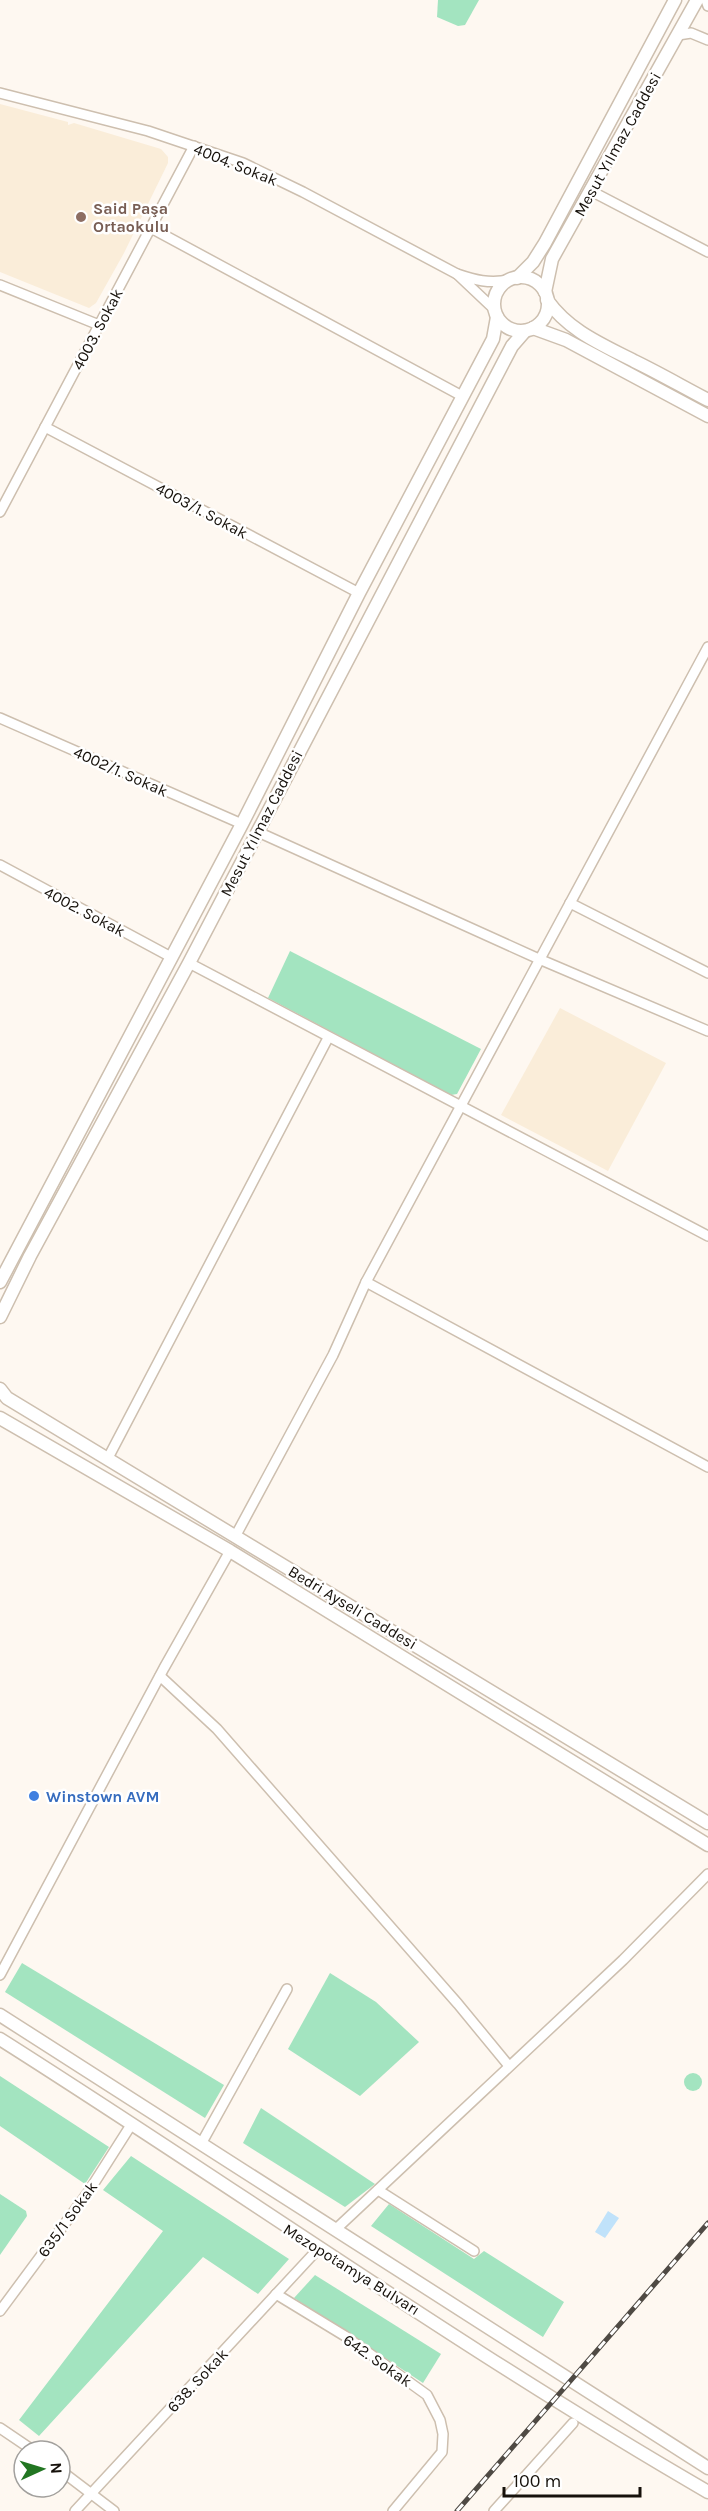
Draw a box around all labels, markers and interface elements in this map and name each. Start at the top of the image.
street label: Mesut Yılmaz Caddesi [570,69,665,220]
street label: 4004. Sokak [191,139,281,190]
place label: Said Paşa Ortaokulu [93,199,169,236]
marker: Said Paşa Ortaokulu [74,210,88,224]
street label: 4003. Sokak [68,285,127,373]
street label: 4003/1. Sokak [153,478,251,543]
street label: 4002/1. Sokak [71,742,171,801]
street label: Mesut Yılmaz Caddesi [216,747,307,900]
street label: 4002. Sokak [41,882,129,941]
street label: Bedri Ayseli Caddesi [285,1561,421,1653]
place label: Winstown AVM [46,1787,159,1806]
marker: Winstown AVM [27,1789,41,1803]
street label: 635/1 Sokak [34,2178,101,2261]
street label: Mezopotamya Bulvarı [280,2220,424,2319]
street label: 642. Sokak [340,2330,416,2391]
street label: 638. Sokak [163,2344,232,2416]
north arrow [12,2439,72,2499]
scale bar [504,2460,640,2498]
text: N [47,2462,66,2474]
text: 100 m [513,2470,561,2492]

